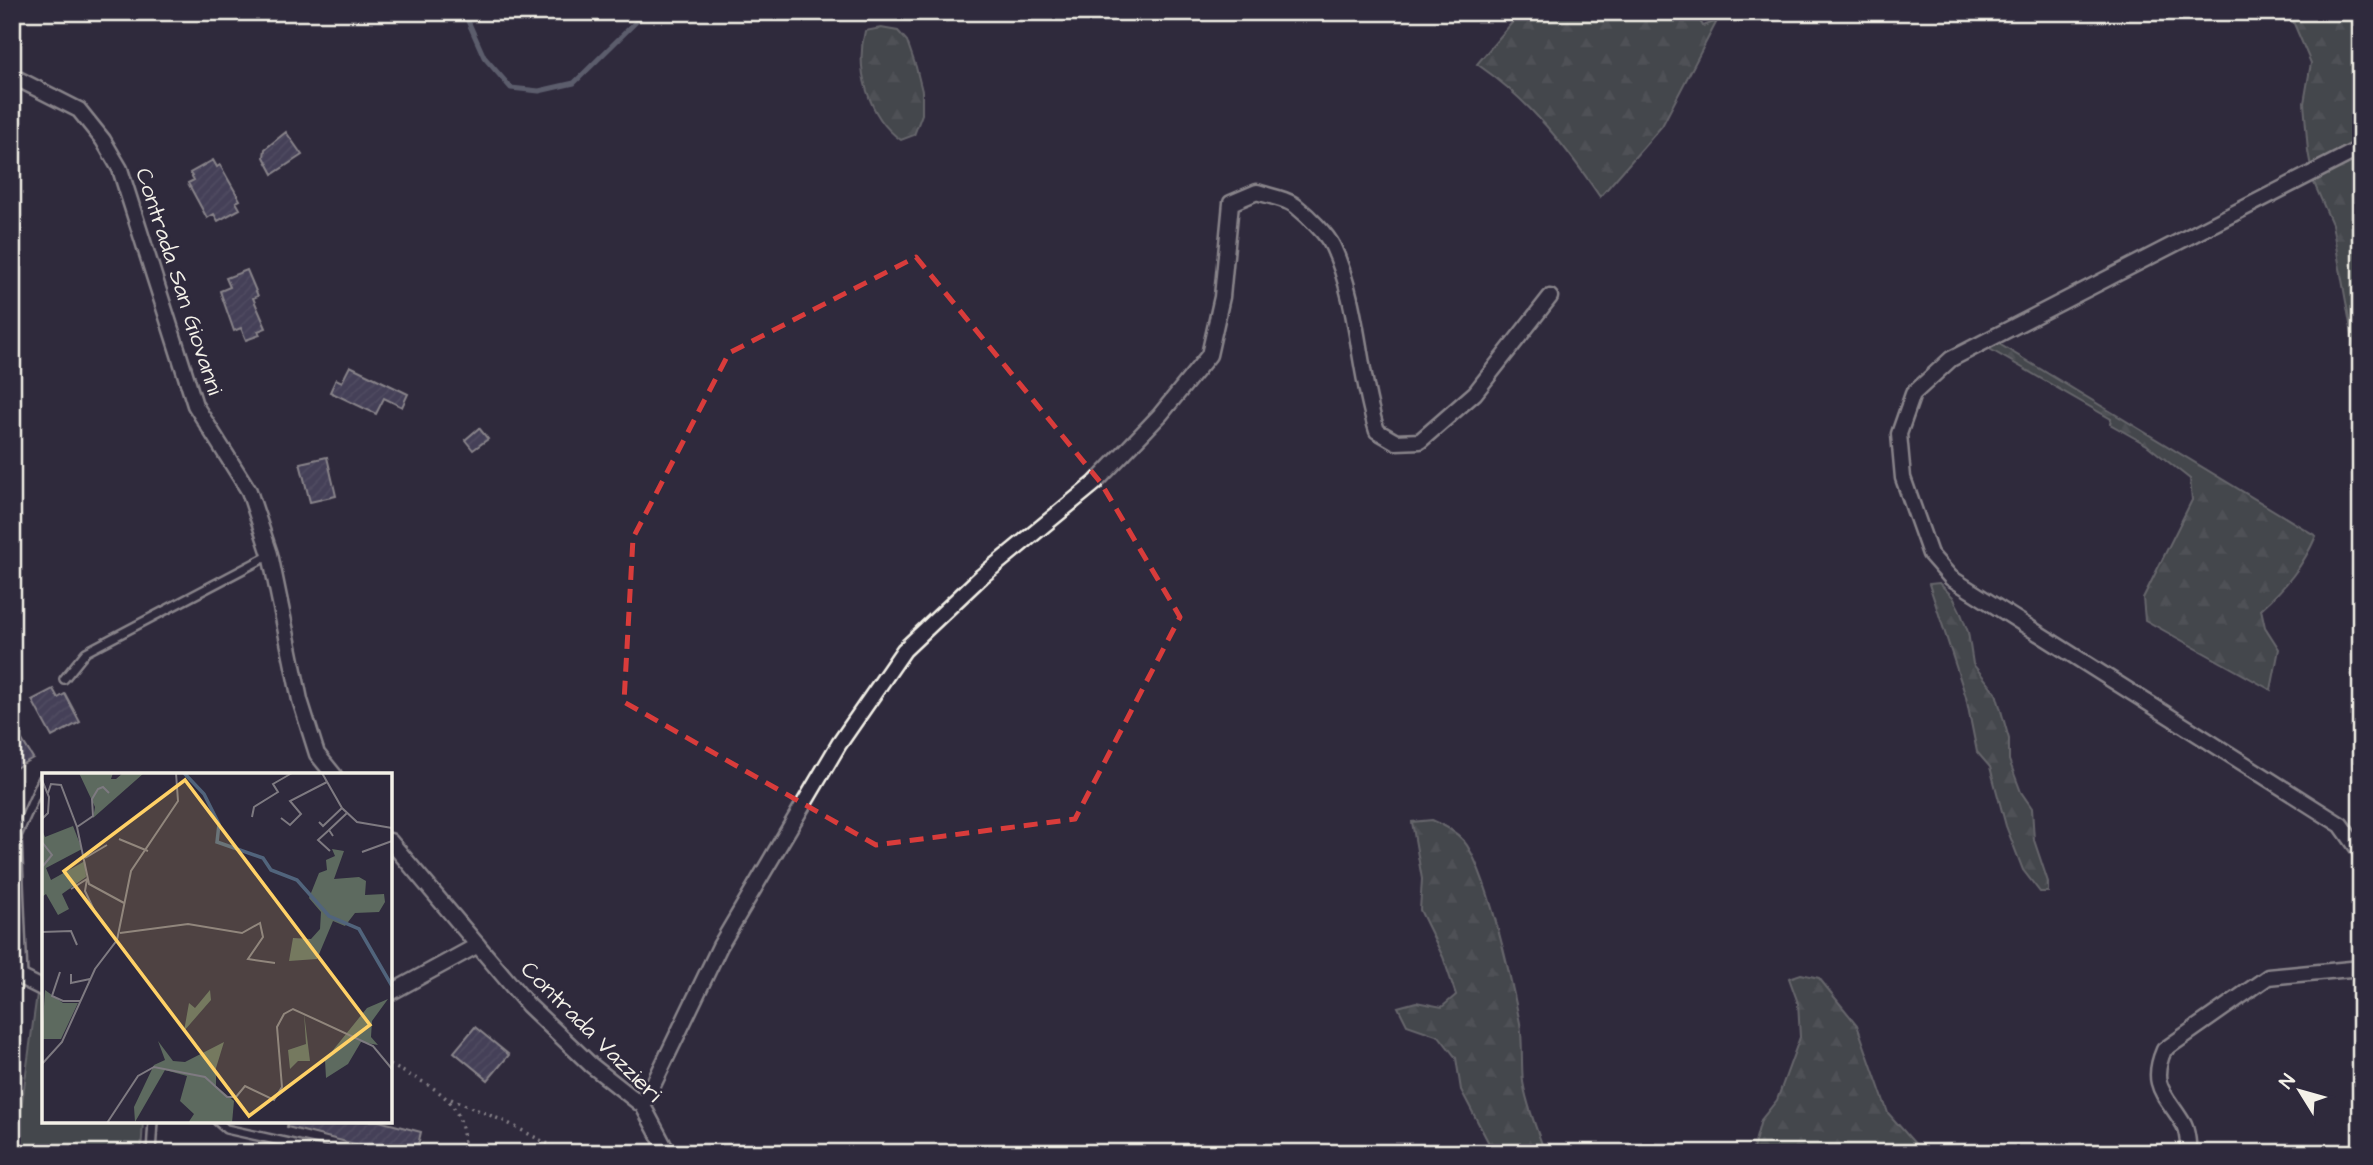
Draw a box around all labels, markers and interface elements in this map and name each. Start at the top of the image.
street label: Contrada San Giovanni [127,164,231,399]
inset map [42,773,392,1123]
street label: Contrada Vazzieri [513,954,669,1110]
north arrow [2264,1056,2334,1126]
text: N [2273,1069,2302,1095]

